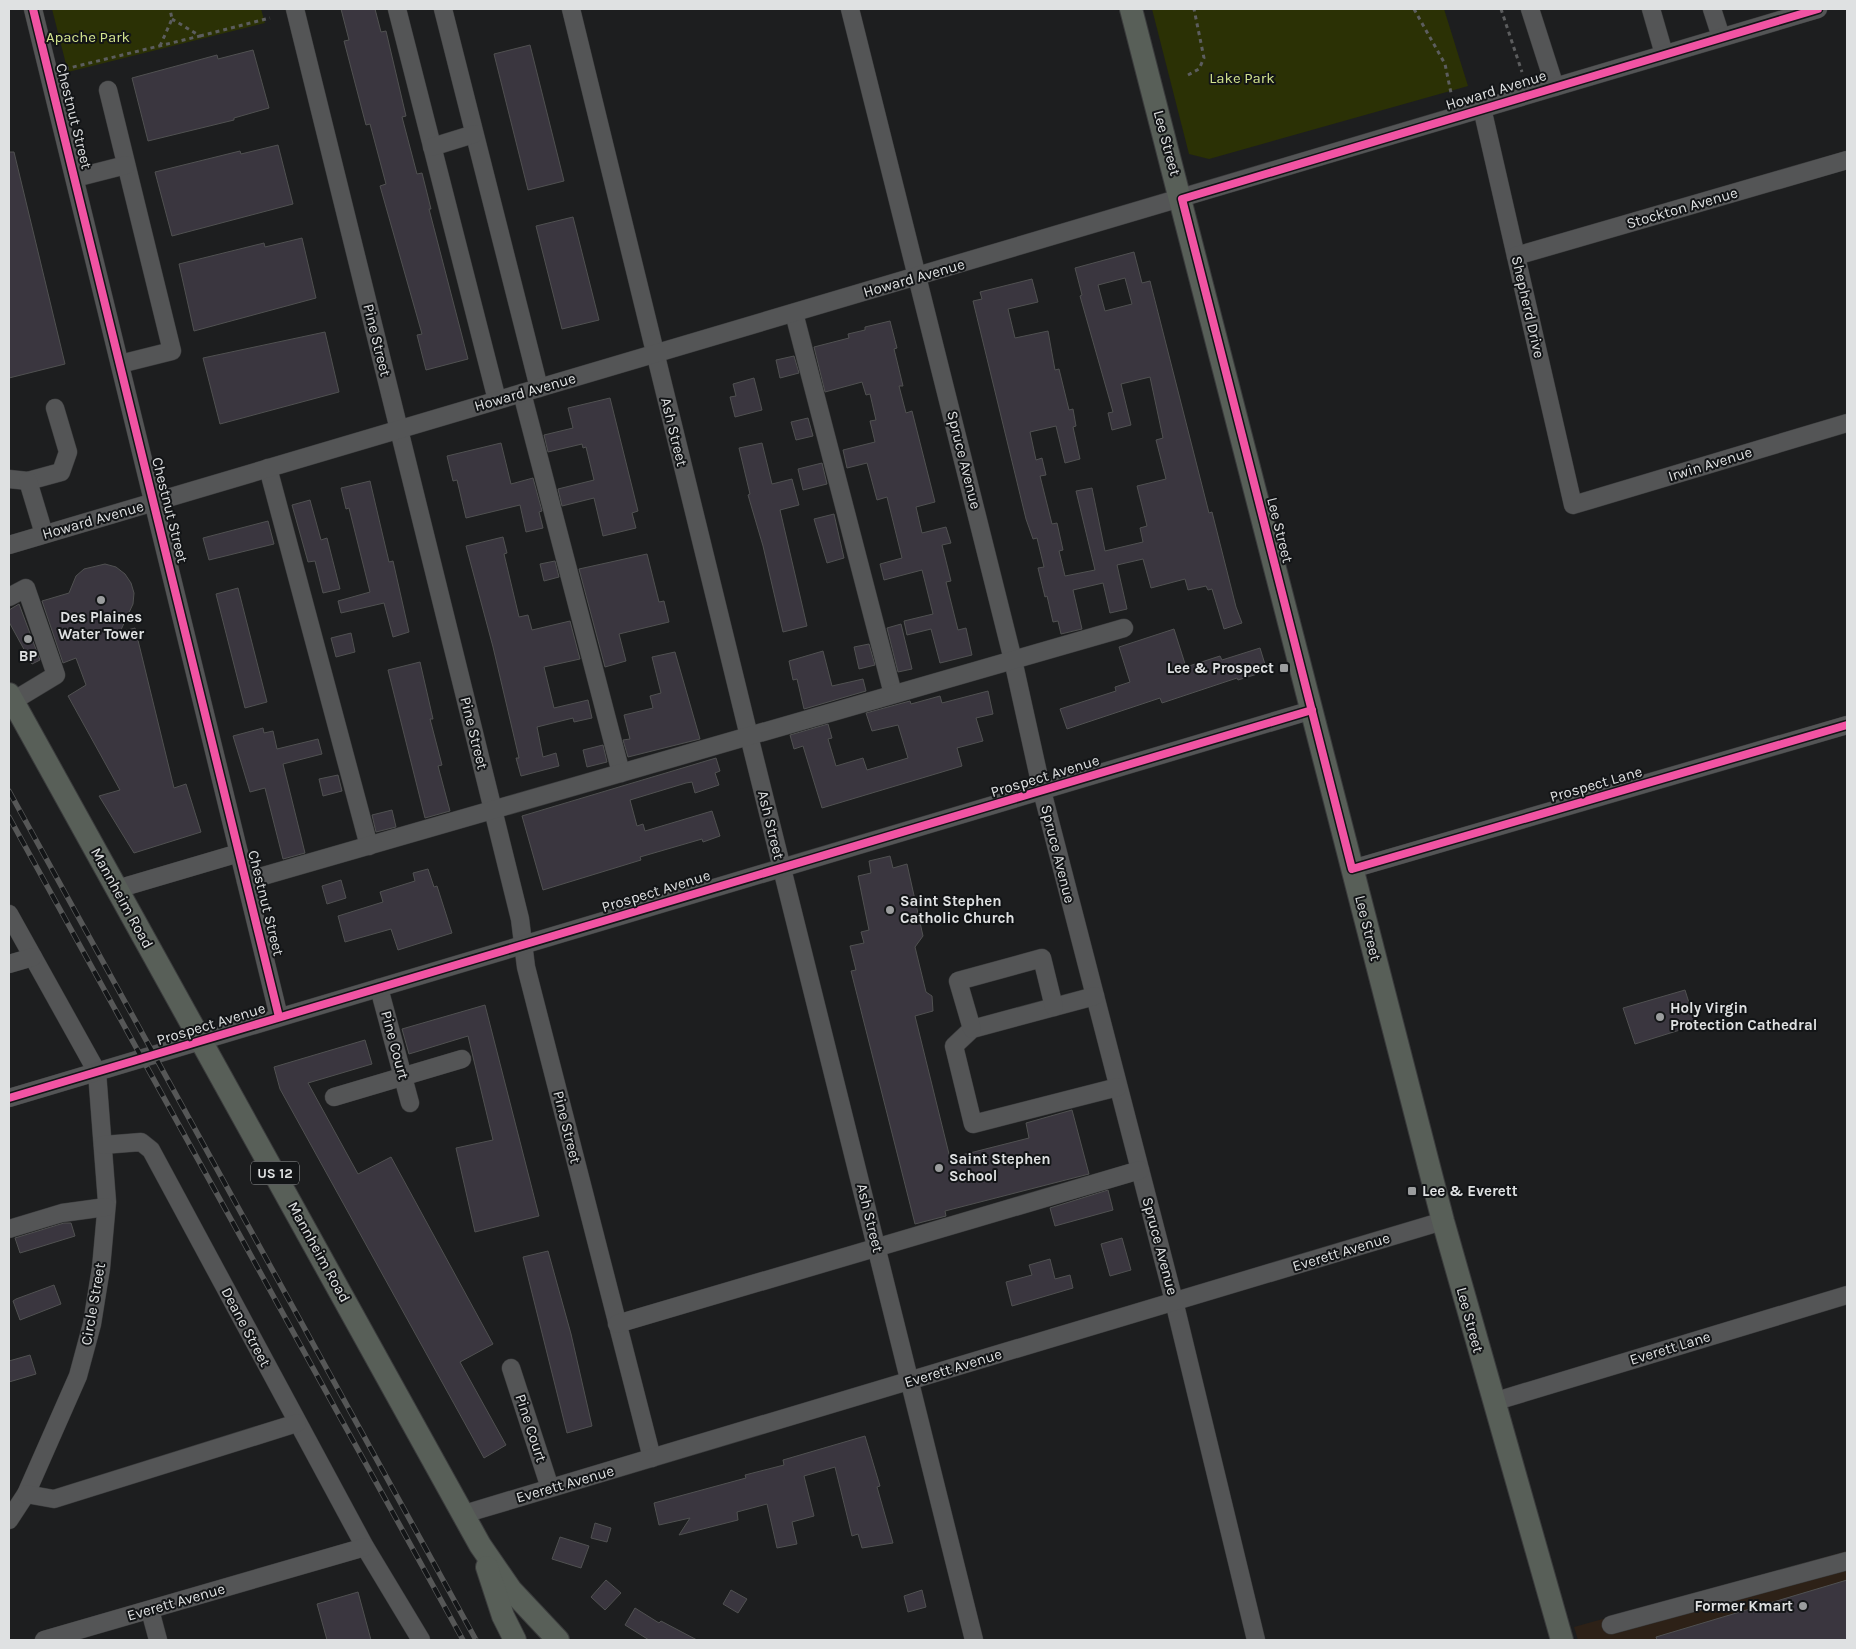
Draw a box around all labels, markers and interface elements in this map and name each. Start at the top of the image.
park label: Apache Park [46,28,130,46]
street label: Chestnut Street [52,61,96,171]
street label: Howard Avenue [1443,66,1549,114]
park label: Lake Park [1209,69,1275,87]
street label: Lee Street [1150,108,1184,178]
street label: Stockton Avenue [1624,184,1740,232]
street label: Shepherd Drive [1508,254,1548,360]
street label: Howard Avenue [861,255,967,301]
street label: Pine Street [359,302,395,379]
street label: Howard Avenue [472,369,578,415]
street label: Ash Street [657,396,691,469]
street label: Spruce Avenue [943,409,985,511]
street label: Irwin Avenue [1666,443,1754,485]
street label: Chestnut Street [148,455,192,565]
street label: Lee Street [1263,495,1297,565]
street label: Howard Avenue [40,497,146,543]
marker: Des Plaines Water Tower [95,594,107,606]
place label: Des Plaines Water Tower [58,608,144,643]
marker: BP [22,633,34,645]
place label: BP [19,647,38,665]
place label: Lee & Prospect [1167,659,1274,677]
marker: Lee & Prospect [1278,662,1290,674]
street label: Pine Street [456,695,492,772]
street label: Prospect Avenue [989,751,1101,801]
street label: Prospect Lane [1548,762,1644,806]
street label: Ash Street [754,789,788,862]
street label: Spruce Avenue [1037,803,1079,905]
street label: Mannheim Road [87,844,157,952]
street label: Chestnut Street [244,848,288,958]
street label: Prospect Avenue [600,866,712,916]
place label: Saint Stephen Catholic Church [900,892,1015,927]
street label: Lee Street [1351,893,1385,963]
marker: Saint Stephen Catholic Church [884,904,896,916]
street label: Prospect Avenue [155,999,267,1049]
place label: Holy Virgin Protection Cathedral [1670,999,1817,1034]
street label: Pine Court [377,1009,413,1082]
marker: Holy Virgin Protection Cathedral [1654,1011,1666,1023]
street label: Pine Street [549,1089,585,1166]
place label: Saint Stephen School [949,1150,1051,1185]
road number: US 12 [251,1162,299,1184]
marker: Saint Stephen School [933,1162,945,1174]
street label: Ash Street [853,1182,887,1255]
place label: Lee & Everett [1422,1182,1518,1200]
marker: Lee & Everett [1406,1185,1418,1197]
street label: Spruce Avenue [1138,1195,1182,1297]
street label: Mannheim Road [284,1198,354,1306]
street label: Everett Avenue [1290,1229,1392,1275]
street label: Circle Street [77,1261,109,1347]
street label: Deane Street [218,1284,275,1370]
street label: Lee Street [1453,1285,1487,1355]
street label: Everett Lane [1627,1327,1713,1369]
street label: Everett Avenue [902,1345,1004,1391]
street label: Pine Court [512,1392,551,1465]
street label: Everett Avenue [514,1461,616,1507]
street label: Everett Avenue [125,1579,227,1625]
place label: Former Kmart [1694,1597,1793,1615]
marker: Former Kmart [1797,1600,1809,1612]

